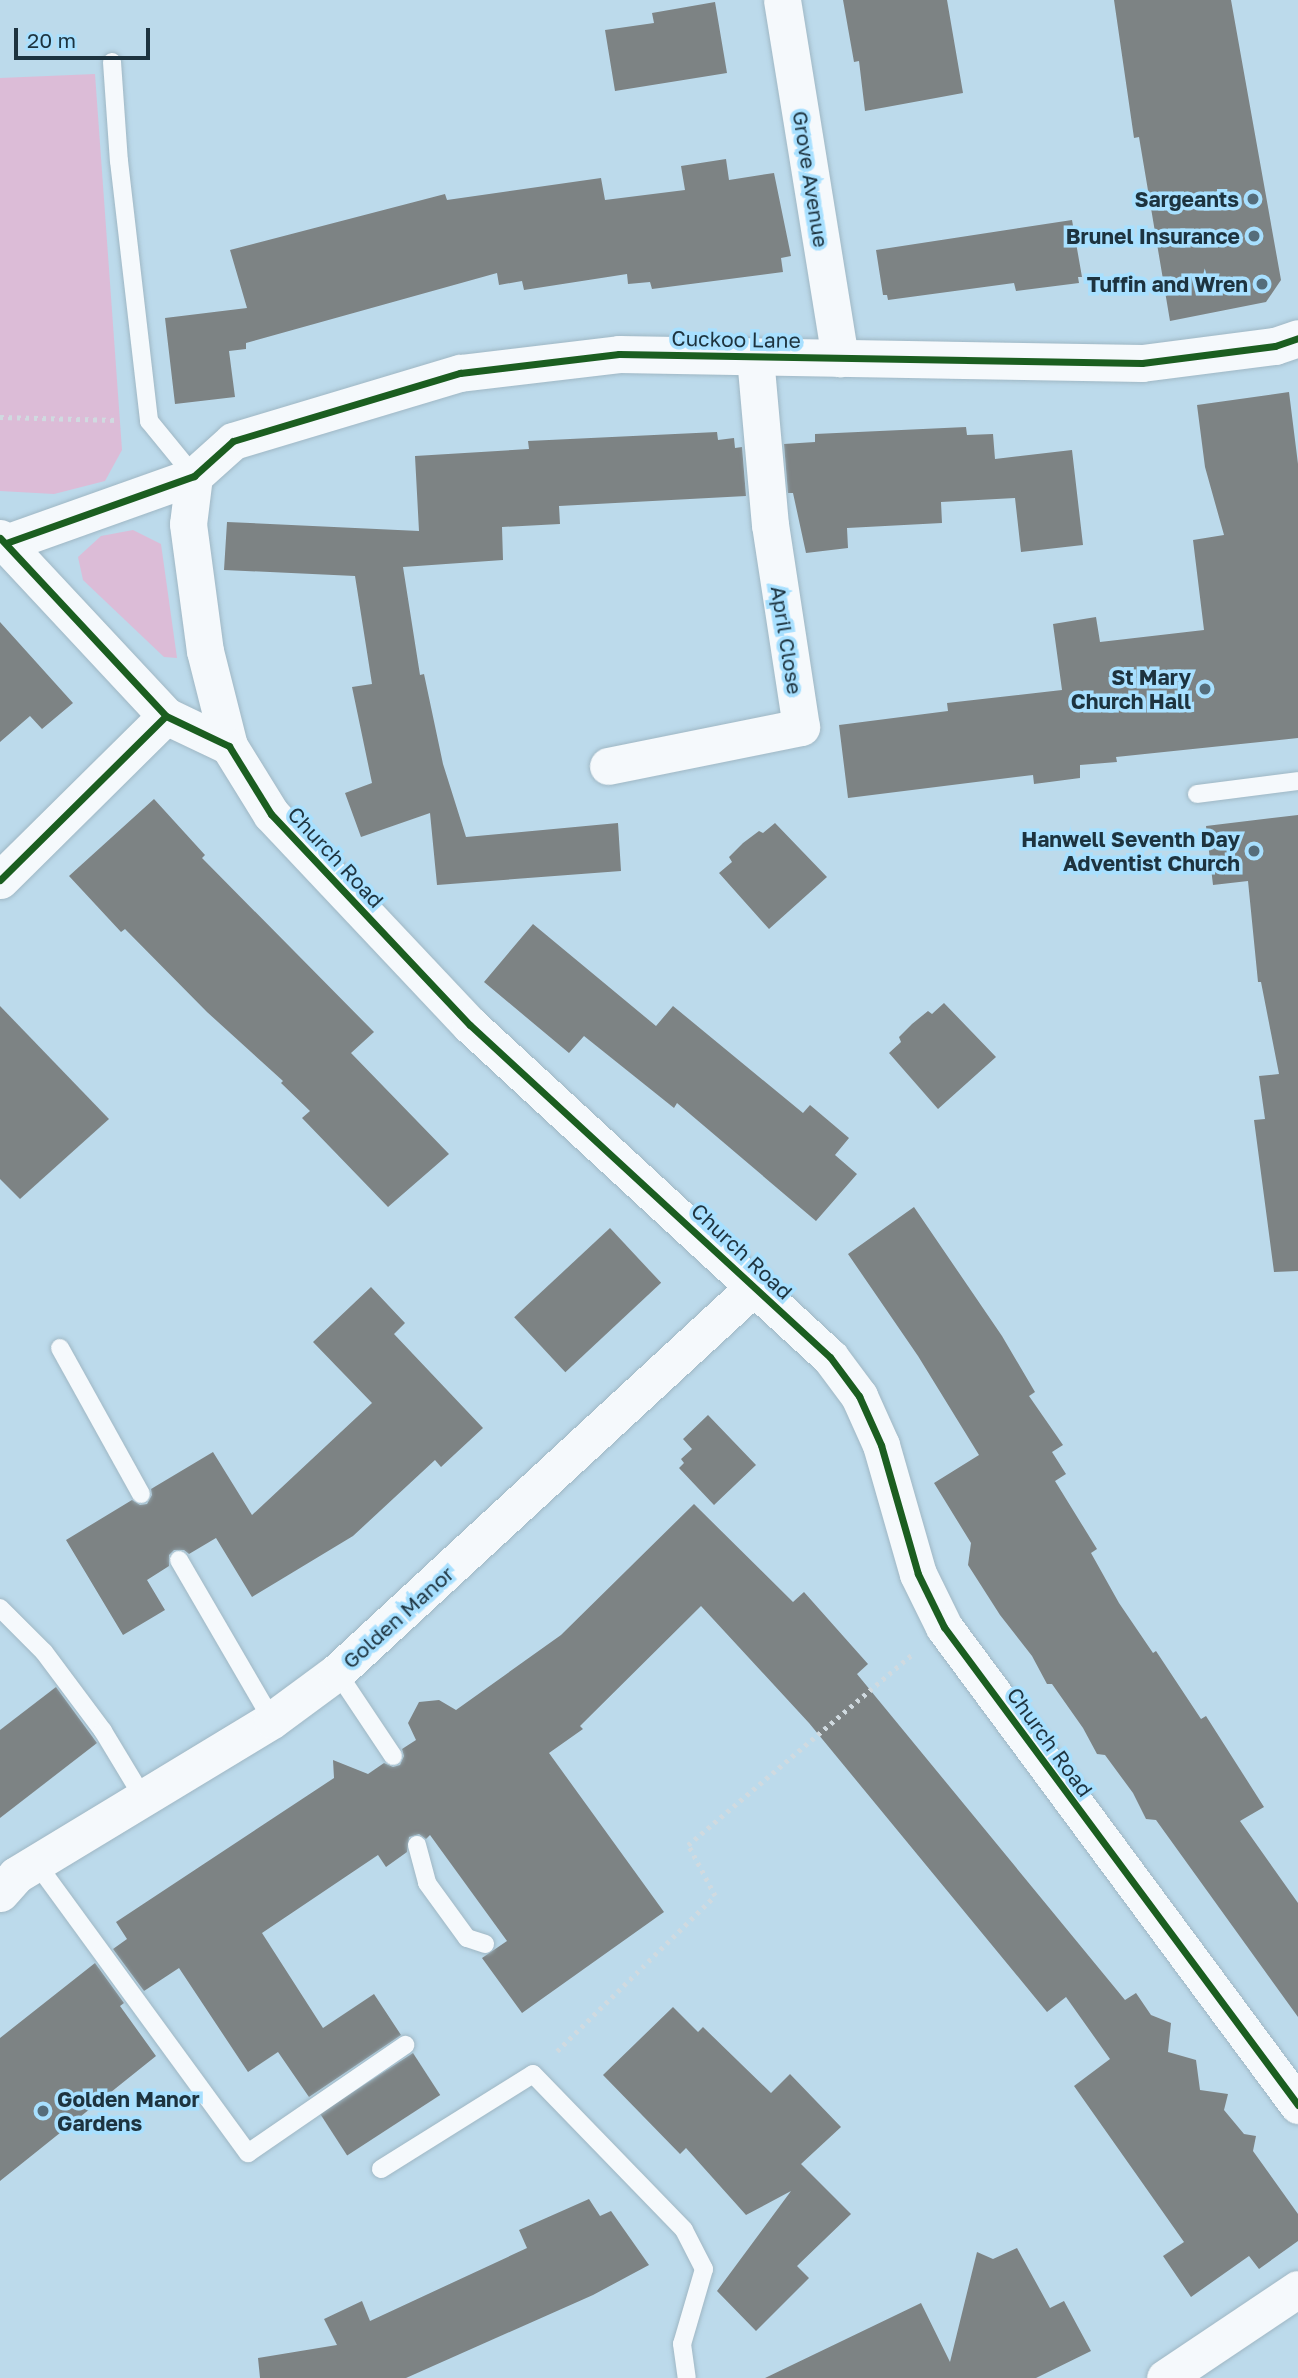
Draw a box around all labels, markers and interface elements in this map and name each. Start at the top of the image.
scale bar [18,14,154,58]
text: 20 m [27,27,76,53]
street label: Grove Avenue [788,109,834,249]
place label: Sargeants [1135,186,1239,212]
marker: Sargeants [1245,191,1261,207]
place label: Brunel Insurance [1066,223,1240,249]
marker: Brunel Insurance [1246,228,1262,244]
place label: Tuffin and Wren [1087,271,1248,297]
marker: Tuffin and Wren [1254,276,1270,292]
street label: Cuckoo Lane [671,325,801,353]
street label: April Close [766,584,808,696]
place label: St Mary Church Hall [1071,664,1191,714]
marker: St Mary Church Hall [1197,681,1213,697]
street label: Church Road [283,801,389,913]
place label: Hanwell Seventh Day Adventist Church [1021,826,1240,876]
marker: Hanwell Seventh Day Adventist Church [1246,843,1262,859]
street label: Church Road [686,1198,798,1304]
street label: Golden Manor [337,1561,459,1673]
street label: Church Road [1002,1682,1098,1802]
place label: Golden Manor Gardens [57,2086,200,2136]
marker: Golden Manor Gardens [35,2103,51,2119]

